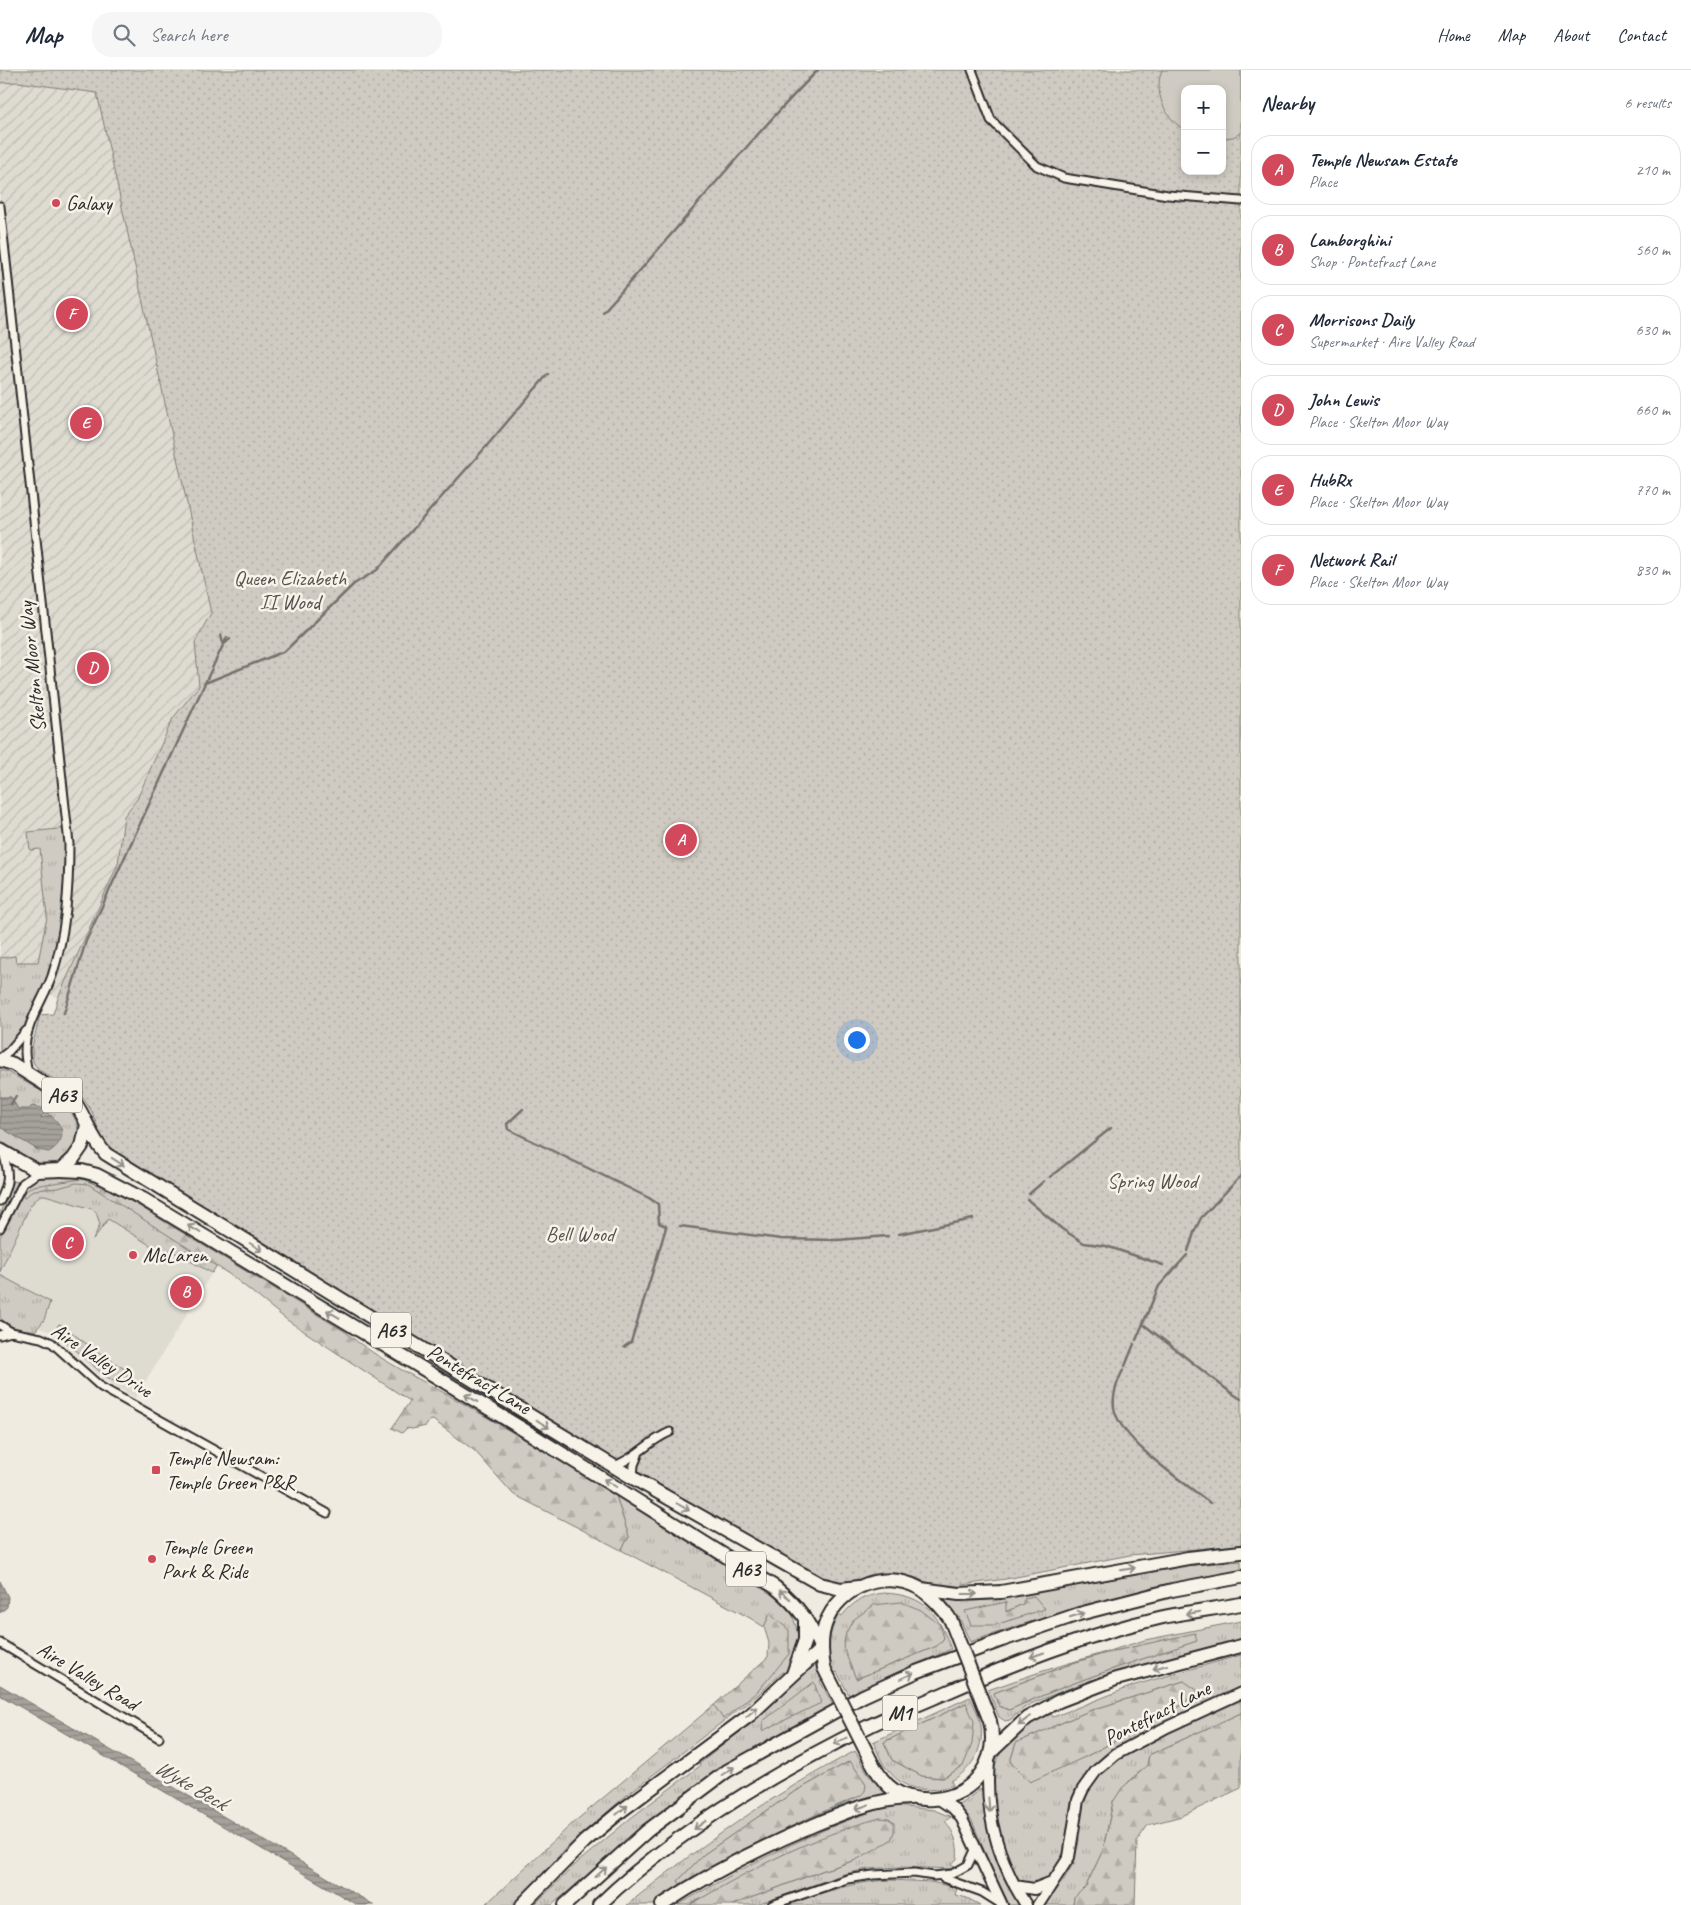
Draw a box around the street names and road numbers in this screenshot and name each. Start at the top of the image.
street label: Skelton Moor Way [12,599,52,733]
road number: A63 [42,1078,82,1112]
road number: A63 [371,1312,411,1348]
street label: Aire Valley Drive [47,1317,158,1404]
street label: Pontefract Lane [423,1338,536,1421]
road number: A63 [726,1552,766,1586]
street label: Aire Valley Road [33,1636,147,1718]
street label: Pontefract Lane [1099,1675,1216,1751]
road number: M1 [882,1696,918,1730]

